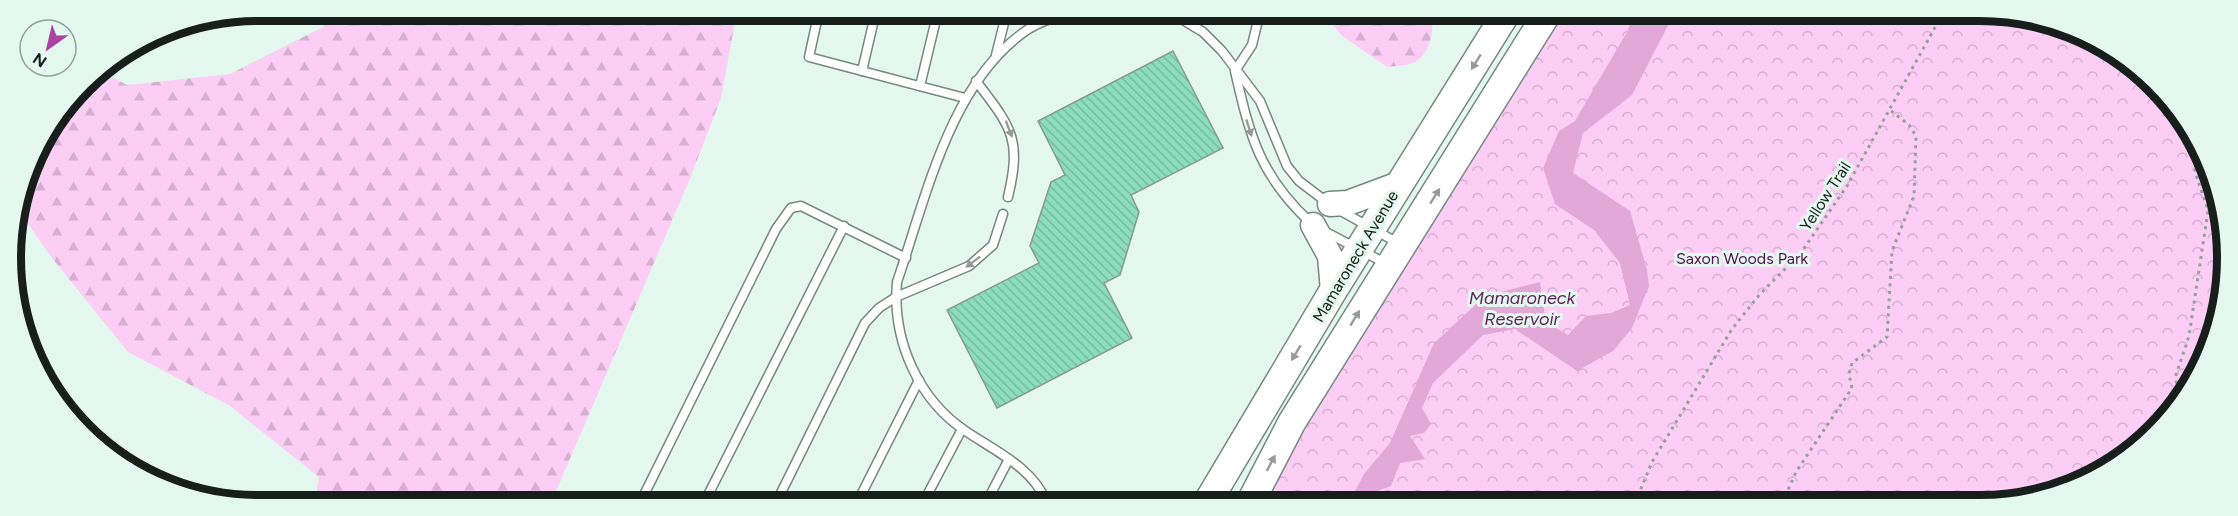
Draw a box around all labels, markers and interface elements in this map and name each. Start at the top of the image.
north arrow [18,18,78,78]
text: N [29,49,50,71]
one-way arrow [1470,53,1482,69]
one-way arrow [1245,119,1254,137]
one-way arrow [1005,120,1014,138]
street label: Yellow Trail [1796,158,1855,235]
street label: Mamaroneck Avenue [1309,187,1402,326]
one-way arrow [1429,188,1440,204]
park label: Saxon Woods Park [1676,249,1808,268]
one-way arrow [965,255,981,268]
water label: Mamaroneck Reservoir [1469,287,1577,330]
one-way arrow [1350,310,1361,326]
one-way arrow [1291,345,1302,361]
one-way arrow [1266,454,1276,471]

